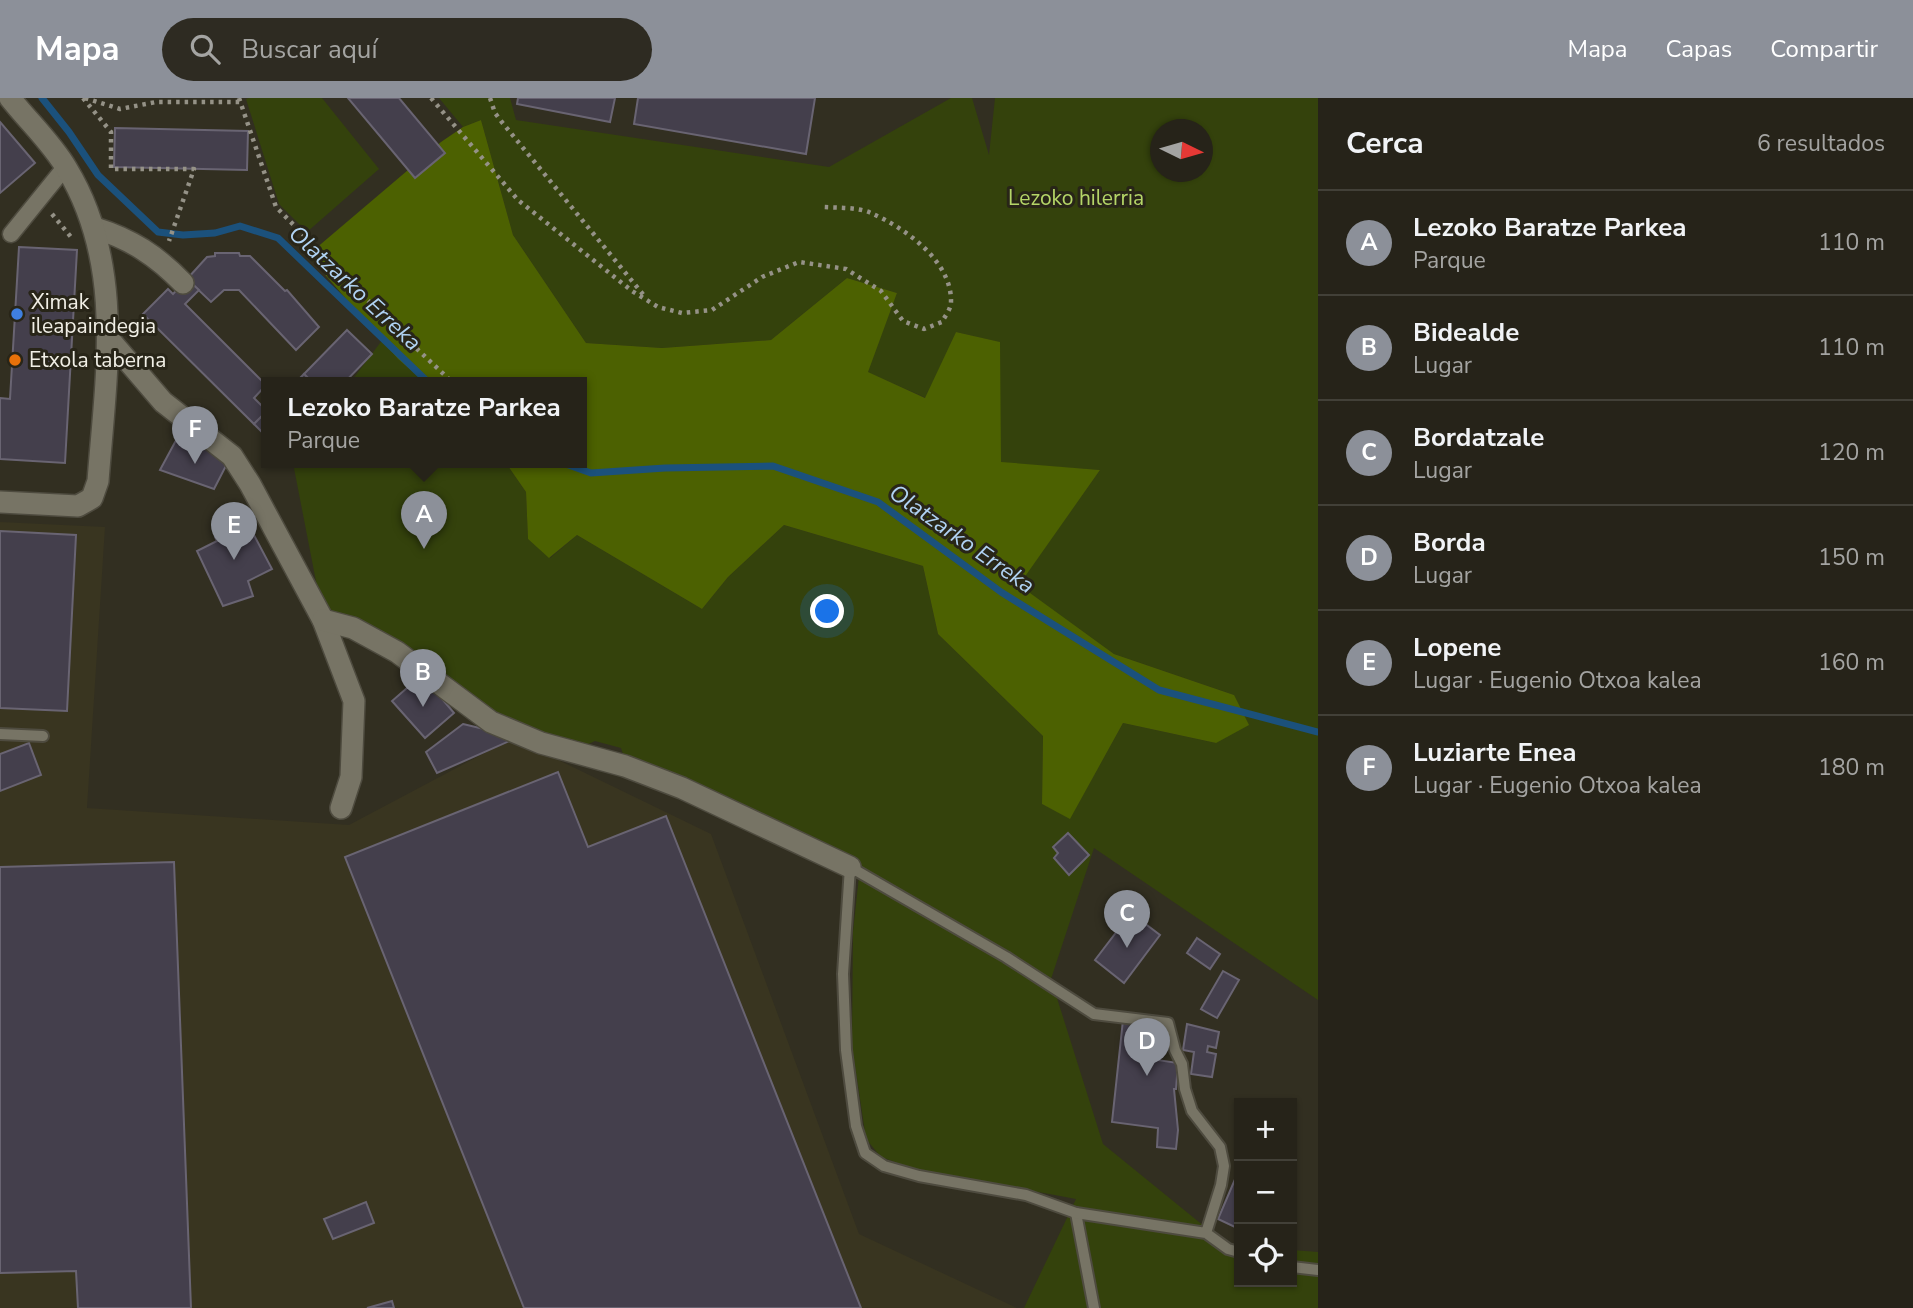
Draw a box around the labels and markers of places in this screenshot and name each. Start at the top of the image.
place label: Ximak ileapaindegia [31,288,156,340]
marker: Ximak ileapaindegia [9,306,25,322]
place label: Etxola taberna [29,346,166,374]
marker: Etxola taberna [7,352,23,368]
pin: F [172,406,218,464]
pin: A [401,491,447,549]
pin: E [211,502,257,560]
pin: B [400,649,446,707]
pin: C [1104,890,1150,948]
pin: D [1124,1018,1170,1076]

